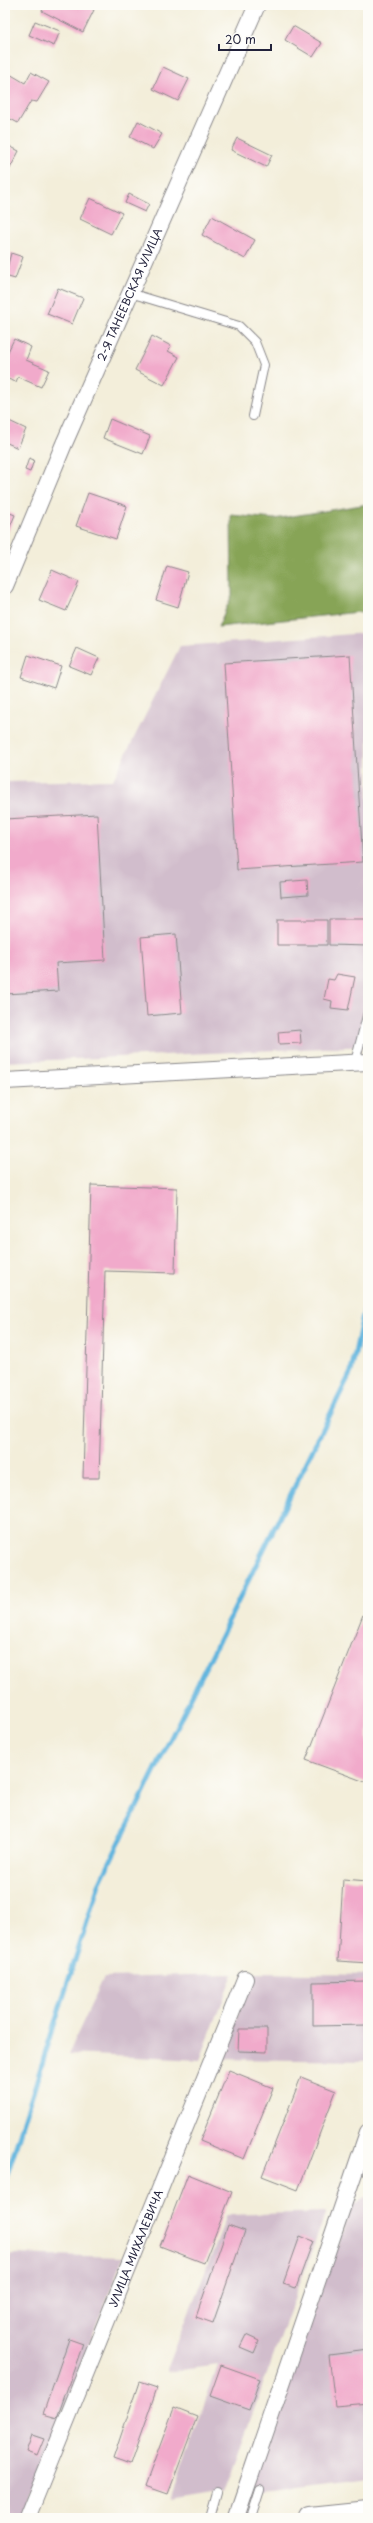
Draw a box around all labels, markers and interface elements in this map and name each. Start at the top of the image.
scale bar [219,26,271,52]
text: 20 m [225,30,256,48]
street label: 2-Я ТАНЕЕВСКАЯ УЛИЦА [92,224,166,364]
street label: УЛИЦА МИХАЛЕВИЧА [104,2187,167,2309]

